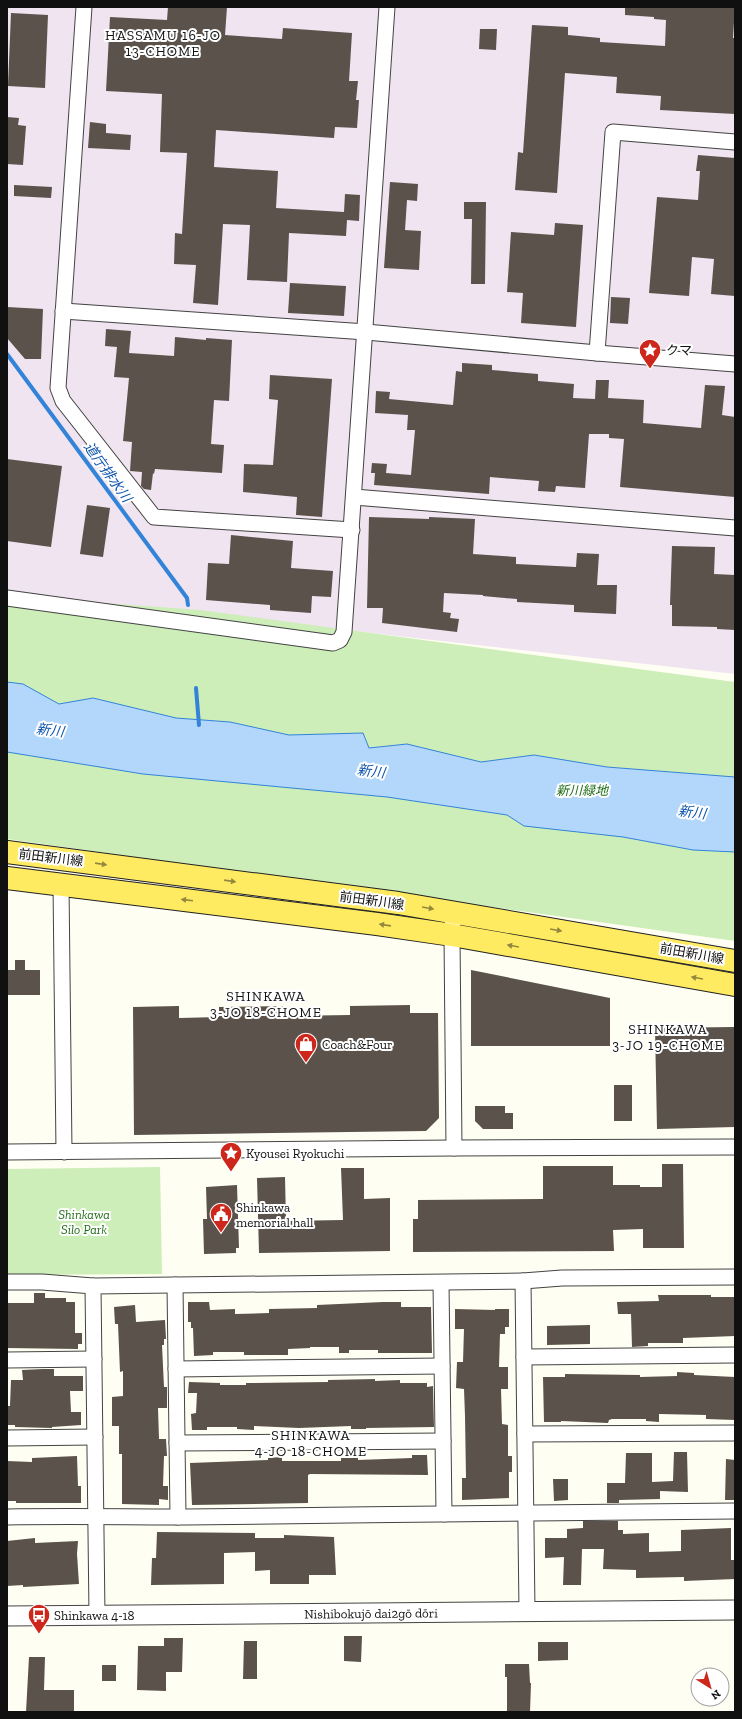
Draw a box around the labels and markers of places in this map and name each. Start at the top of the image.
place icon: クマ [637,337,663,370]
place label: クマ [666,343,692,358]
shop icon: Coach&Four [293,1031,319,1064]
place label: Coach&Four [322,1037,393,1052]
place icon: Kyousei Ryokuchi [218,1140,244,1173]
place label: Kyousei Ryokuchi [246,1146,345,1161]
place label: Shinkawa memorial hall [236,1200,314,1230]
public building icon: Shinkawa memorial hall [208,1201,234,1234]
bus stop icon: Shinkawa 4-18 [26,1602,52,1635]
place label: Shinkawa 4-18 [54,1608,134,1623]

